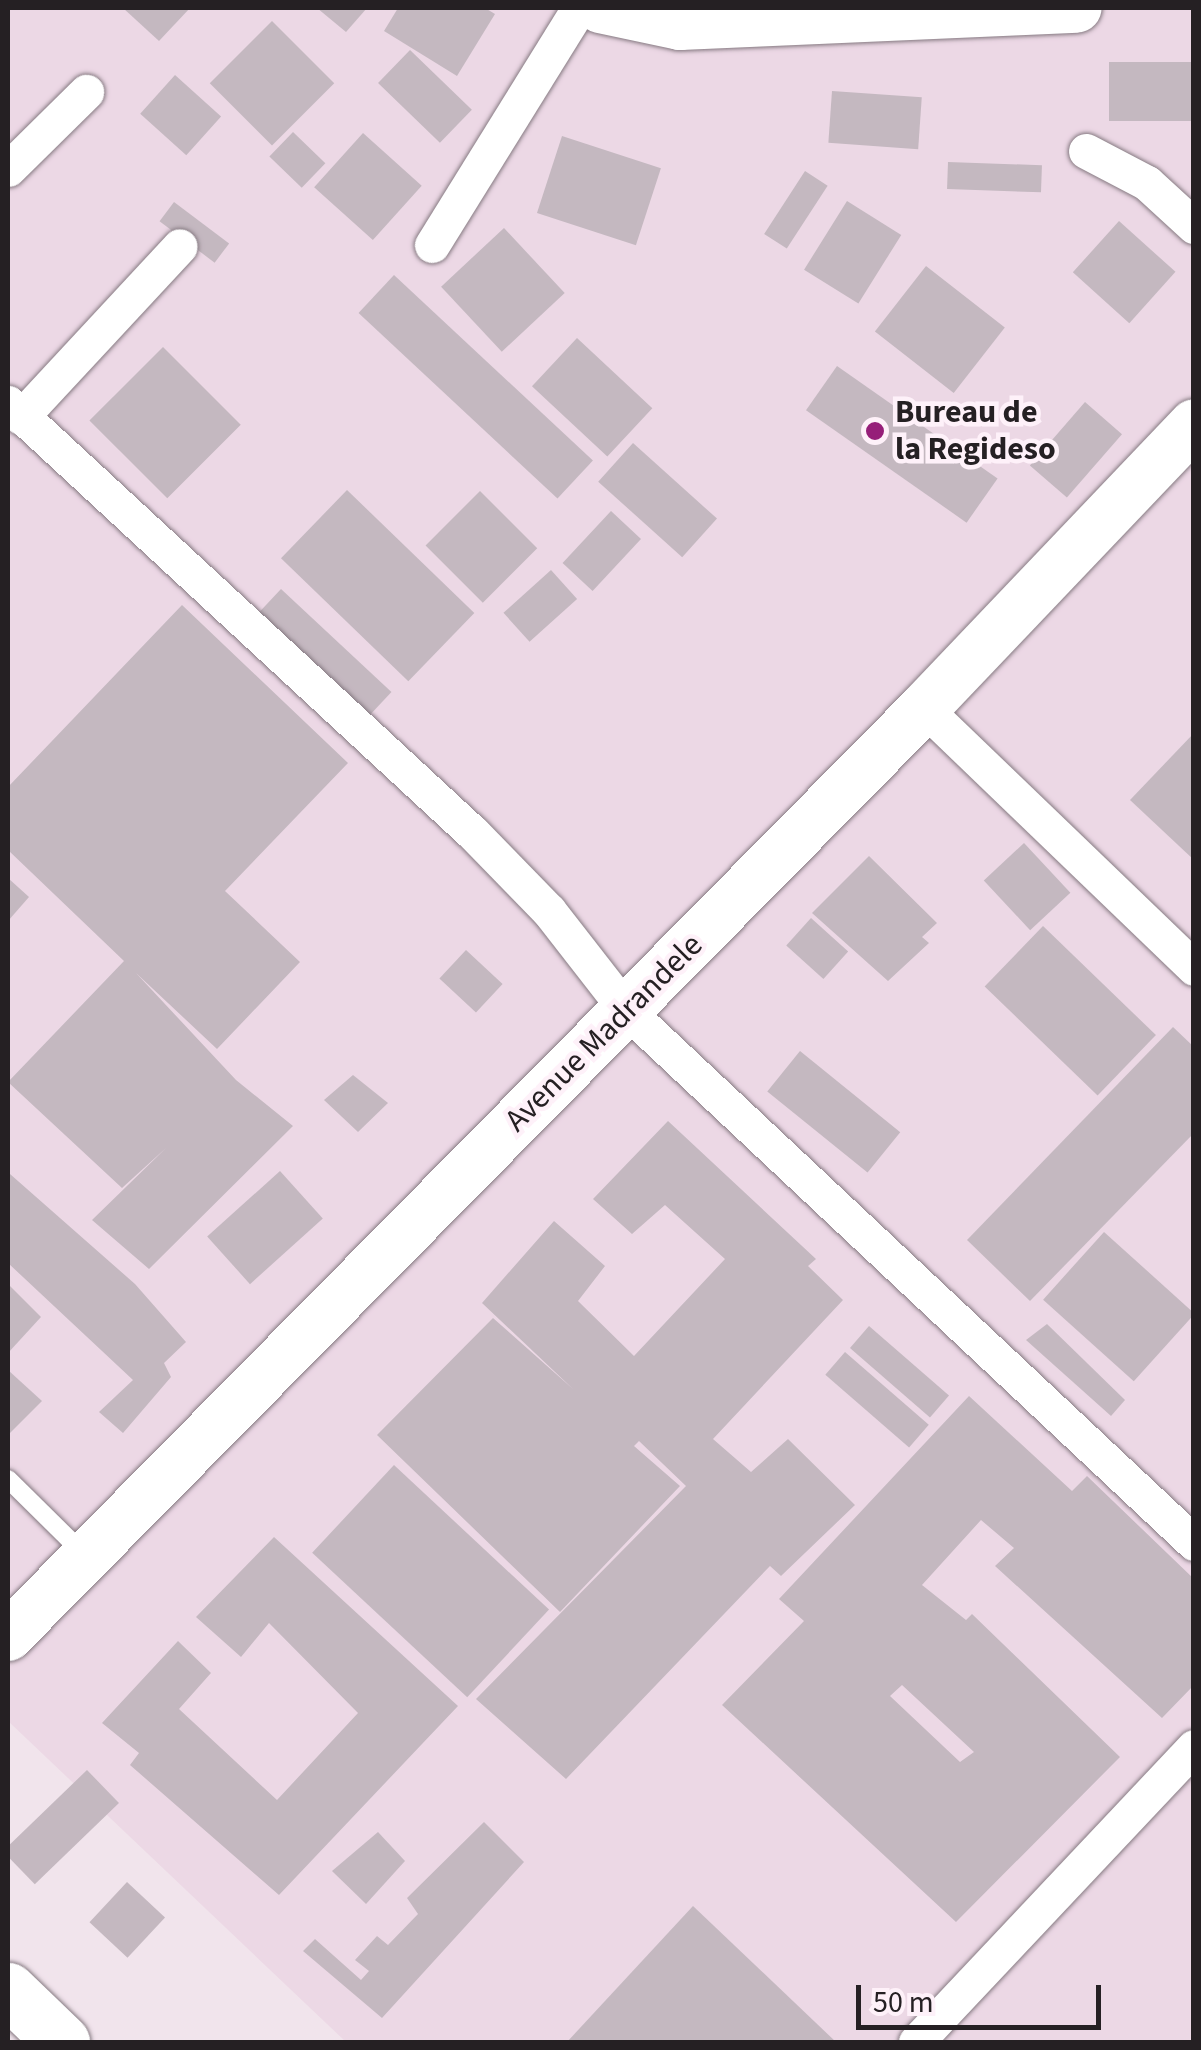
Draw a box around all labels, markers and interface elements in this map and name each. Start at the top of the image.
place label: Bureau de la Regideso [895,394,1056,469]
marker: Bureau de la Regideso [864,420,886,442]
street label: Avenue Madrandele [497,926,711,1140]
scale bar [861,1965,1106,2027]
text: 50 m [873,1981,934,2024]

